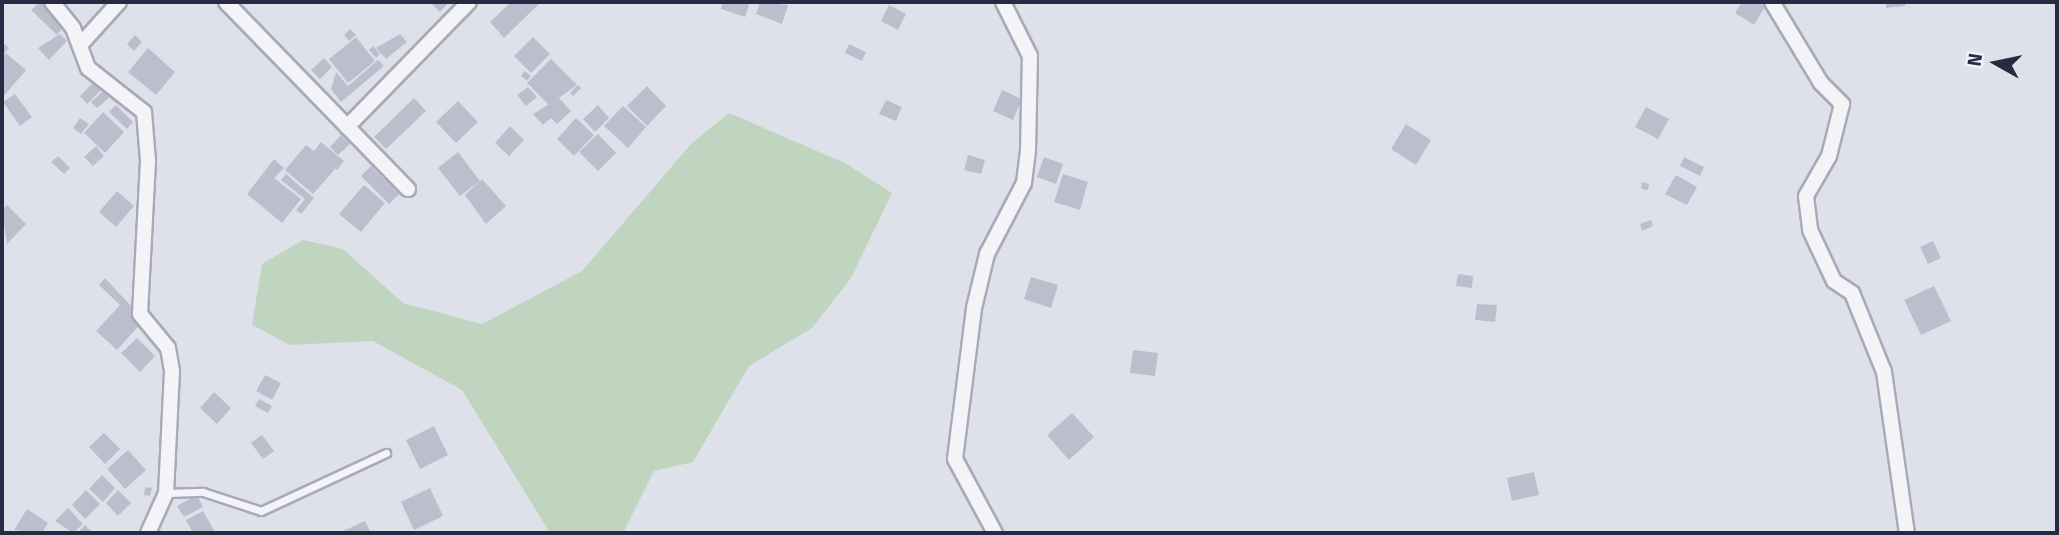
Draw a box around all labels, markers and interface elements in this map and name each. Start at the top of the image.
north arrow [1961,28,2031,98]
text: N [1962,52,1987,68]

